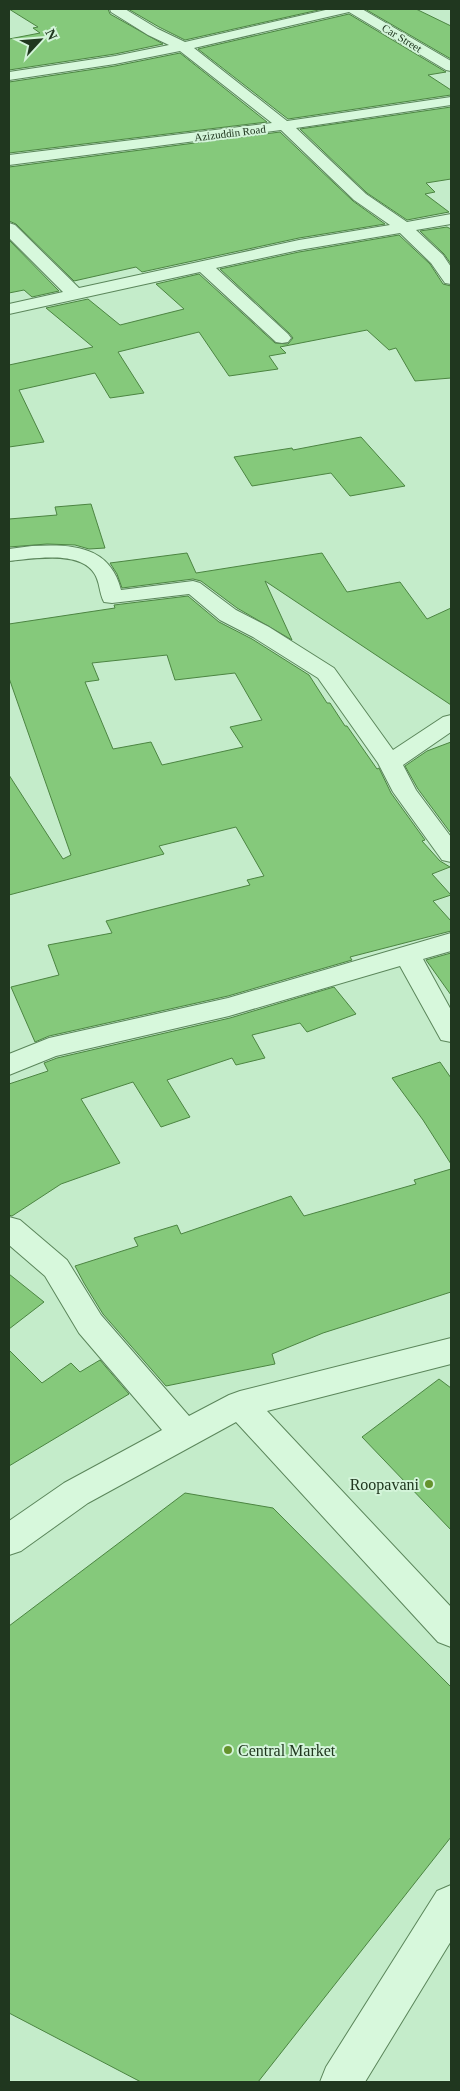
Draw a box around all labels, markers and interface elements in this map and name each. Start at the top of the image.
north arrow [15,15,65,65]
street label: Car Street [380,21,424,55]
text: N [42,27,60,42]
street label: Azizuddin Road [194,123,267,143]
place label: Roopavani [350,1476,420,1494]
marker: Roopavani [423,1478,435,1490]
place label: Central Market [238,1742,336,1759]
marker: Central Market [222,1744,234,1756]

